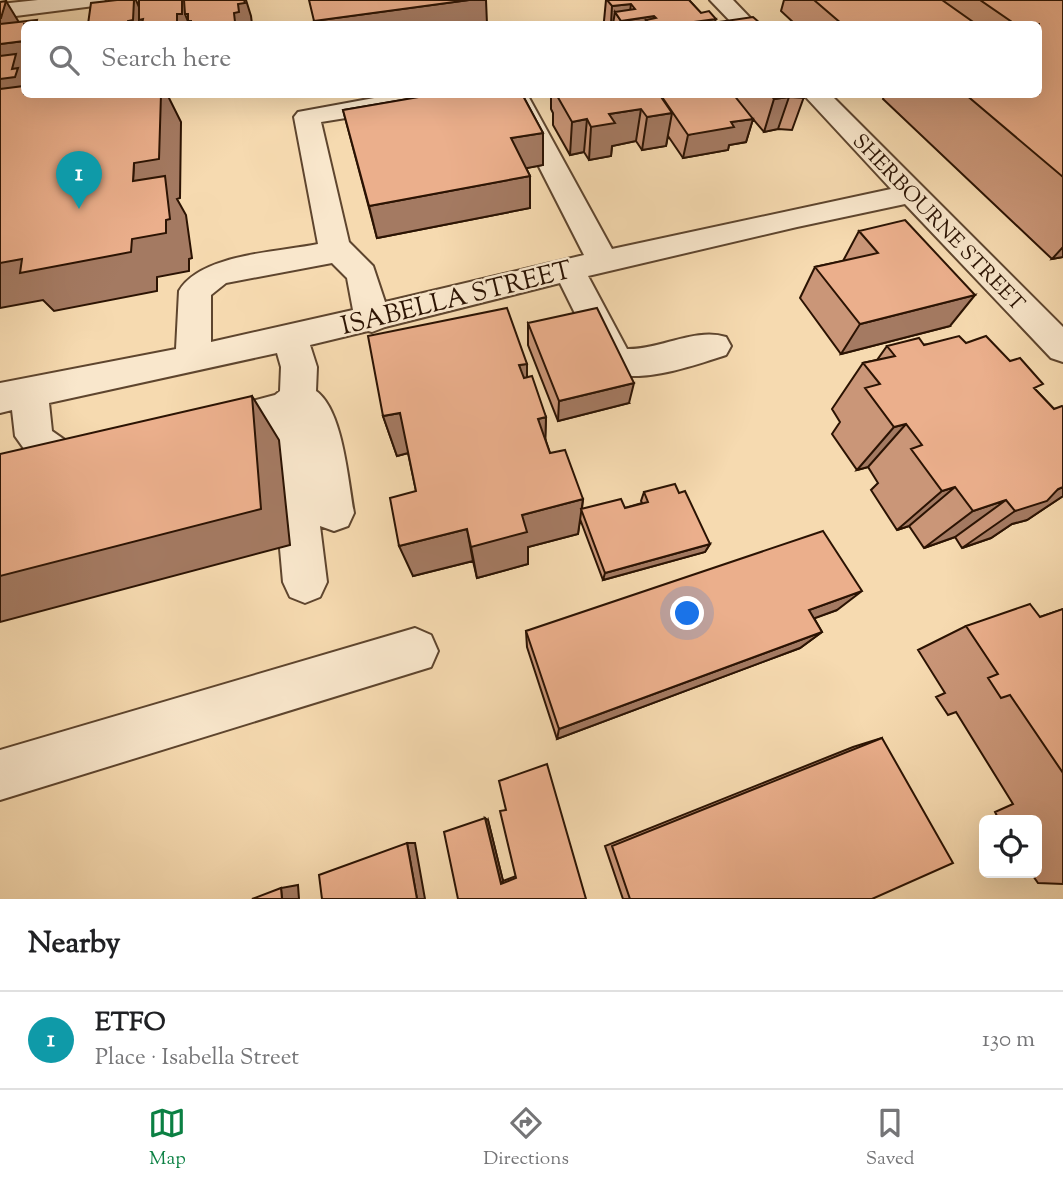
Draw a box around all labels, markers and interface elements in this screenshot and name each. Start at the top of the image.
search box [21,21,1042,98]
icon: search [45,41,83,79]
text: Search here [101,41,231,78]
street label: SHERBOURNE STREET [845,128,1031,319]
pin: 1 [56,151,102,209]
street label: ISABELLA STREET [337,253,576,346]
your location [670,596,704,630]
map controls [979,815,1042,878]
button: locate [979,815,1042,878]
text: Nearby [28,923,120,966]
text: ETFO [95,1005,166,1042]
text: 1 [47,1024,55,1057]
text: 130 m [982,1024,1035,1057]
text: Place · Isabella Street [95,1042,299,1075]
tab: Map [148,1104,186,1173]
tab: Directions [483,1104,569,1173]
tab: Saved [866,1104,915,1173]

